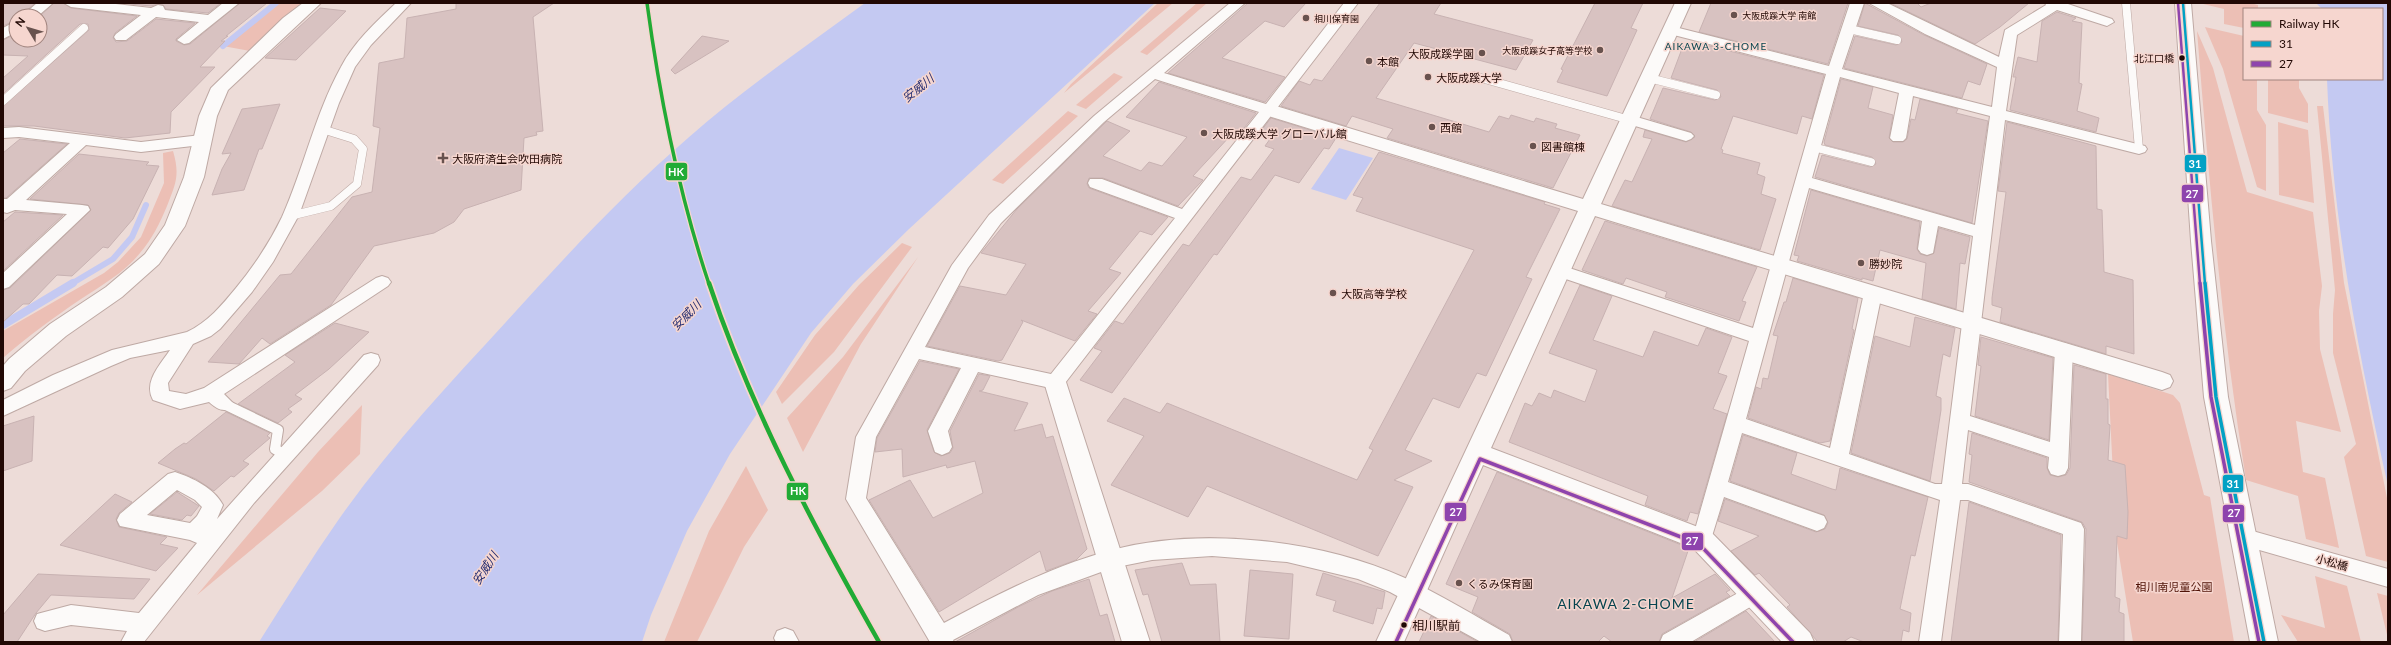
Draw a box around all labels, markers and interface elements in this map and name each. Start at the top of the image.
north arrow [8,8,48,48]
legend [2243,8,2383,80]
marker: 大阪成蹊大学 南館 [1729,10,1739,20]
place label: 大阪成蹊大学 南館 [1742,10,1816,21]
marker: 相川保育園 [1301,13,1311,23]
place label: 相川保育園 [1314,13,1359,24]
text: N [12,14,27,29]
text: Railway HK [2279,16,2339,31]
text: 31 [2279,36,2293,51]
district label: AIKAWA 3-CHOME [1665,40,1767,52]
place label: 大阪成蹊女子高等学校 [1502,45,1592,56]
marker: 大阪成蹊女子高等学校 [1595,45,1605,55]
place label: 大阪成蹊学園 [1408,47,1474,60]
marker: 大阪成蹊学園 [1477,48,1487,58]
place label: 北江口橋 [2134,52,2174,64]
marker: 北江口橋 [2177,53,2187,63]
place label: 本館 [1377,55,1399,68]
marker: 本館 [1364,56,1374,66]
text: 27 [2279,56,2293,71]
water label: 安威川 [899,70,938,105]
place label: 大阪成蹊大学 [1436,71,1502,84]
marker: 大阪成蹊大学 [1423,72,1433,82]
place label: 西館 [1440,121,1462,134]
marker: 西館 [1427,122,1437,132]
place label: 大阪成蹊大学 グローバル館 [1212,127,1347,140]
marker: 大阪成蹊大学 グローバル館 [1199,128,1209,138]
place label: 図書館棟 [1541,140,1585,153]
marker: 図書館棟 [1528,141,1538,151]
marker: 大阪府済生会吹田病院 [437,152,449,164]
place label: 大阪府済生会吹田病院 [452,152,562,165]
line badge: 31 [2184,154,2207,173]
text: 31 [2189,157,2201,170]
line badge: HK [665,162,688,181]
text: HK [668,165,684,178]
line badge: 27 [2181,184,2204,203]
text: 27 [2186,187,2198,200]
place label: 勝妙院 [1869,257,1902,270]
marker: 勝妙院 [1856,258,1866,268]
place label: 大阪高等学校 [1341,287,1407,300]
marker: 大阪高等学校 [1328,288,1338,298]
water label: 安威川 [668,296,705,333]
line badge: 31 [2222,474,2244,493]
text: 31 [2227,477,2239,490]
line badge: HK [786,482,809,501]
text: HK [790,484,806,497]
line badge: 27 [1444,502,1467,522]
line badge: 27 [2222,504,2245,523]
text: 27 [1450,505,1462,518]
text: 27 [2228,506,2240,519]
line badge: 27 [1681,532,1704,551]
text: 27 [1686,534,1698,547]
water label: 安威川 [469,547,502,587]
street label: 小松橋 [2314,551,2350,573]
place label: くるみ保育園 [1467,577,1533,590]
marker: くるみ保育園 [1454,578,1464,588]
park label: 相川南児童公園 [2136,580,2213,593]
district label: AIKAWA 2-CHOME [1557,595,1695,612]
place label: 相川駅前 [1412,618,1460,633]
marker: 相川駅前 [1399,620,1409,630]

